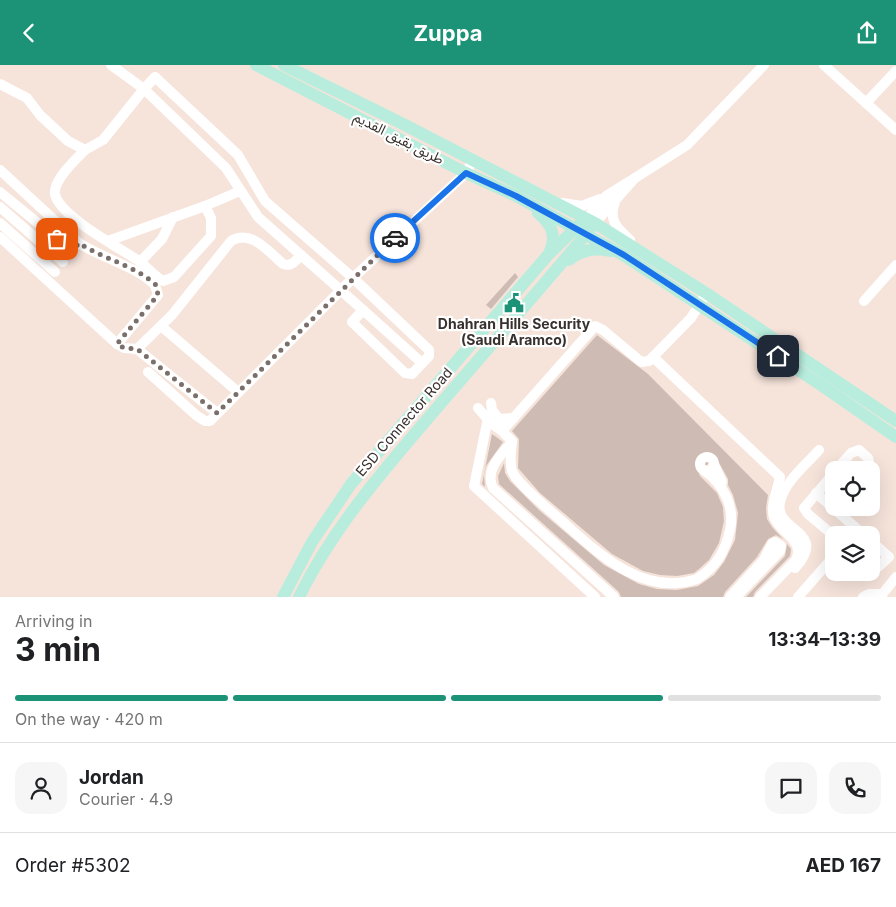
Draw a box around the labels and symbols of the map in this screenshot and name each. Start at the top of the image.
street label: طريق بقيق القديم [350,108,447,170]
courier [370,213,420,263]
pin [36,218,78,260]
public building icon: Dhahran Hills Security (Saudi Aramco) [503,292,525,314]
place label: Dhahran Hills Security (Saudi Aramco) [438,315,591,348]
pin [757,335,799,377]
street label: ESD Connector Road [352,364,455,480]

